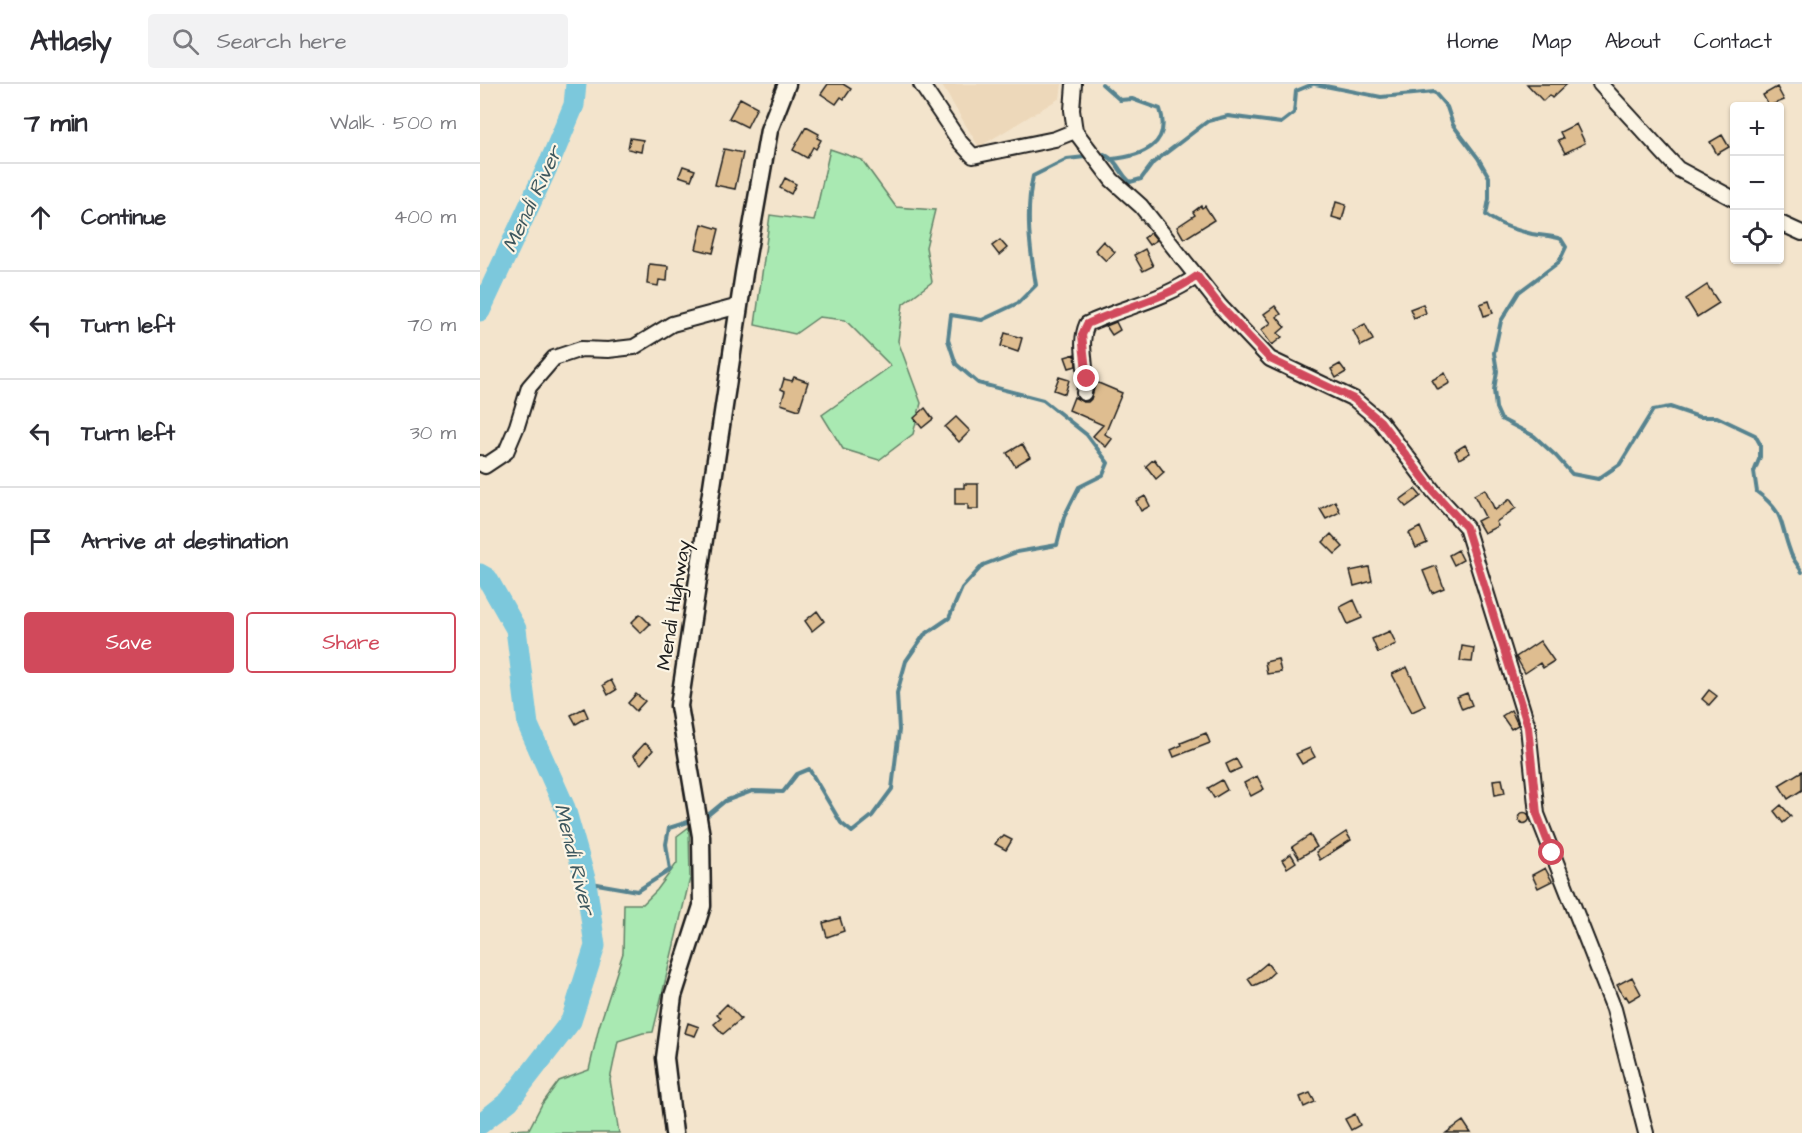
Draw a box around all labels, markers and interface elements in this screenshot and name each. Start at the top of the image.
search box [148,14,568,68]
text: Atlasly [30,22,112,61]
icon: search [169,25,202,58]
text: Search here [217,26,347,57]
text: Home [1447,27,1499,56]
text: Map [1532,27,1572,56]
text: About [1605,27,1661,56]
text: Contact [1694,27,1772,56]
map controls [1730,102,1784,264]
button: + [1730,102,1784,156]
text: 7 min [24,105,88,141]
text: Walk · 500 m [330,109,456,137]
water label: Mendi River [495,139,571,257]
button: − [1730,156,1784,210]
icon: ahead [24,201,57,234]
text: Continue [81,202,166,233]
text: 400 m [394,203,456,231]
button: locate [1730,210,1784,264]
icon: left [24,309,57,342]
text: Turn left [81,310,175,341]
text: 70 m [408,311,456,339]
route end [1073,365,1099,391]
icon: left [24,417,57,450]
text: Turn left [81,418,175,449]
text: 30 m [410,419,456,447]
icon: arrive [24,525,57,558]
text: Arrive at destination [81,526,288,557]
street label: Mendi Highway [650,538,699,672]
button: Save [24,612,234,673]
button: Share [246,612,456,673]
water label: Mendi River [547,801,603,920]
route start [1538,839,1564,865]

